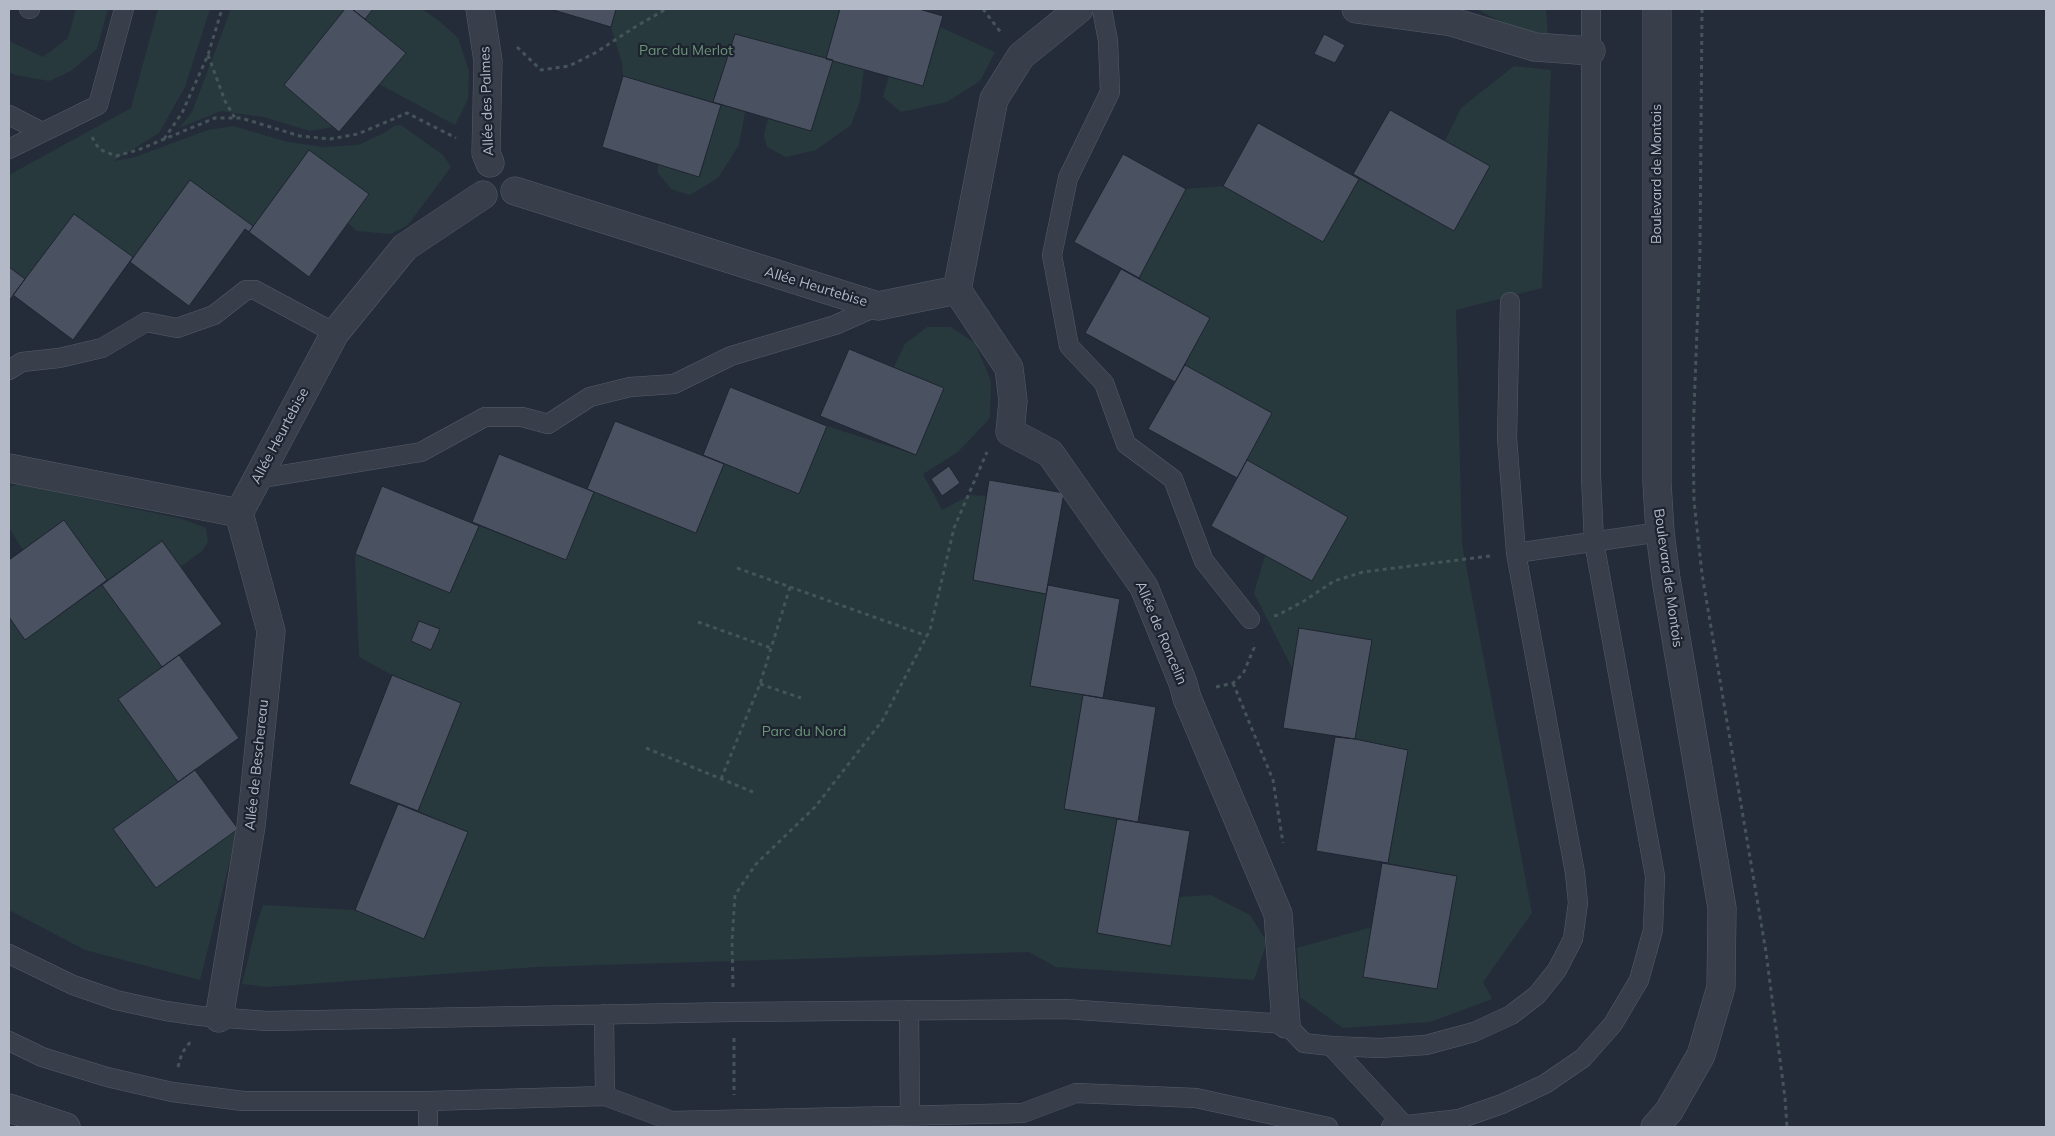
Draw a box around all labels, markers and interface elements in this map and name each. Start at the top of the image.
park label: Parc du Merlot [639,43,733,59]
street label: Allée des Palmes [477,46,497,156]
street label: Boulevard de Montois [1649,104,1665,244]
street label: Allée Heurtebise [763,263,869,311]
street label: Allée Heurtebise [248,385,312,487]
street label: Boulevard de Montois [1650,507,1686,649]
street label: Allée de Roncelin [1132,579,1190,687]
street label: Allée de Beschereau [242,699,272,831]
park label: Parc du Nord [762,724,846,740]

